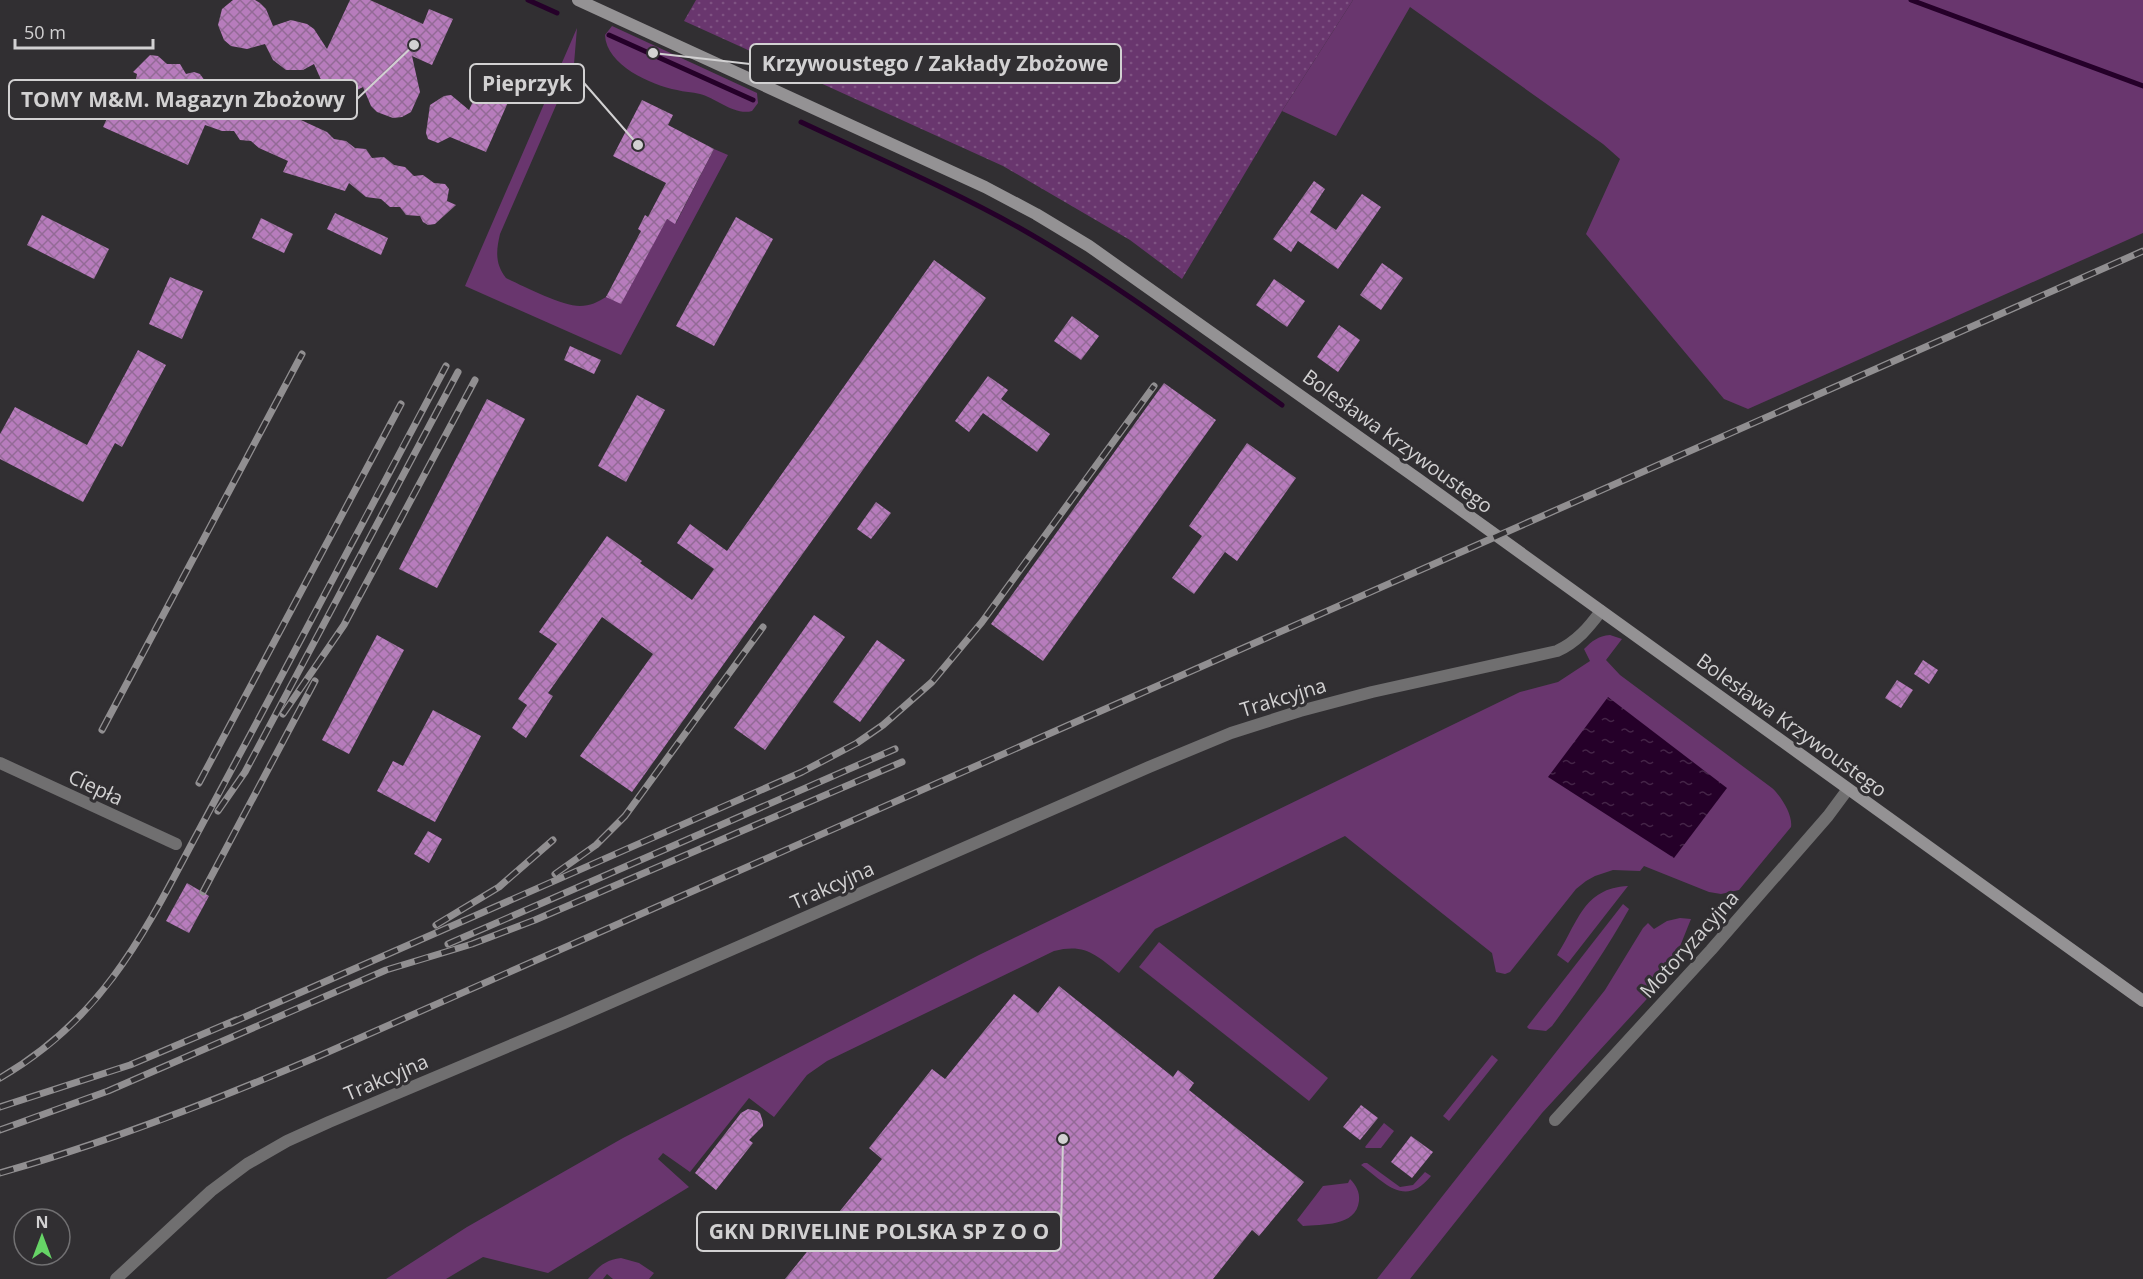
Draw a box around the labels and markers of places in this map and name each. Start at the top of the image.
callout: Krzywoustego / Zakłady Zbożowe [750,44,1121,83]
callout: Pieprzyk [470,64,584,103]
callout: TOMY M&M. Magazyn Zbożowy [9,80,357,119]
callout: GKN DRIVELINE POLSKA SP Z O O [697,1212,1061,1251]

